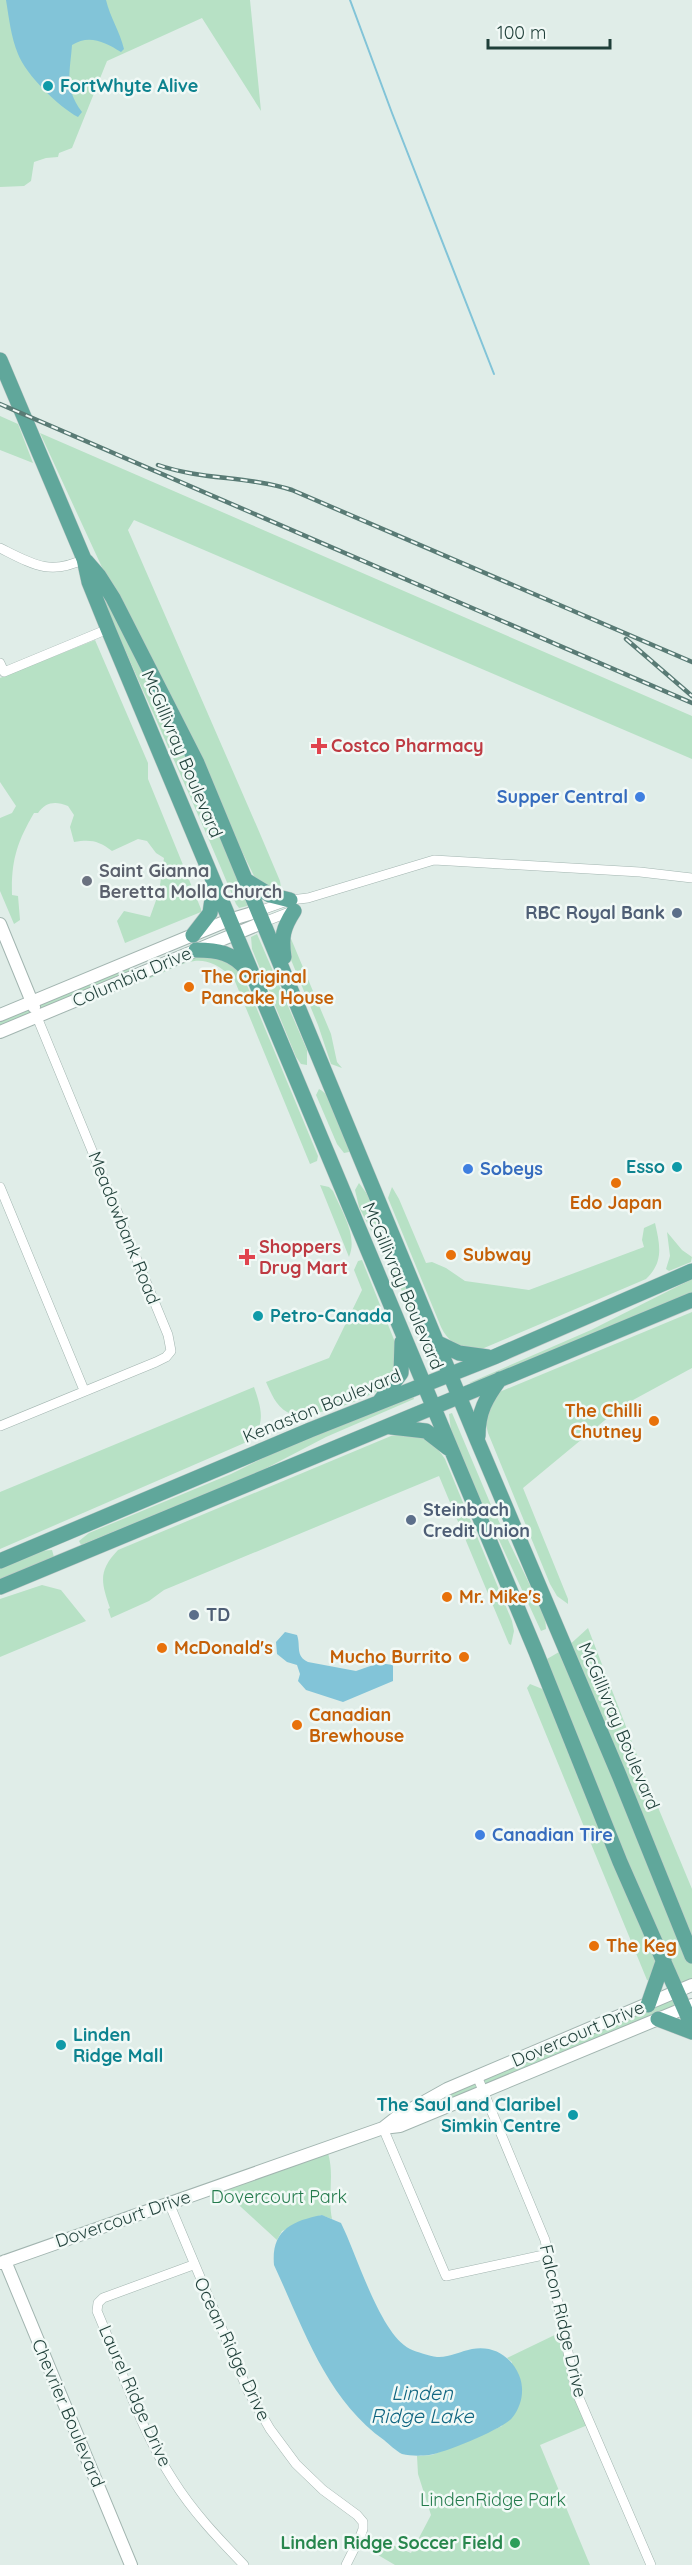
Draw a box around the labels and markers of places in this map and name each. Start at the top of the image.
place label: FortWhyte Alive [60,74,198,97]
marker: FortWhyte Alive [41,79,55,93]
place label: Costco Pharmacy [331,734,483,757]
marker: Costco Pharmacy [312,739,326,753]
place label: Supper Central [497,785,628,808]
marker: Supper Central [633,790,647,804]
place label: Saint Gianna Beretta Molla Church [99,859,282,903]
marker: Saint Gianna Beretta Molla Church [80,874,94,888]
place label: RBC Royal Bank [525,901,665,924]
marker: RBC Royal Bank [670,906,684,920]
place label: The Original Pancake House [201,965,334,1009]
marker: The Original Pancake House [182,980,196,994]
place label: Esso [626,1155,665,1178]
place label: Sobeys [480,1157,543,1180]
marker: Esso [670,1160,684,1174]
marker: Sobeys [461,1162,475,1176]
marker: Edo Japan [609,1176,623,1190]
place label: Edo Japan [570,1191,662,1214]
place label: Shoppers Drug Mart [259,1235,348,1279]
place label: Subway [463,1243,531,1266]
marker: Subway [444,1248,458,1262]
marker: Shoppers Drug Mart [240,1250,254,1264]
place label: Petro-Canada [270,1304,392,1327]
marker: Petro-Canada [251,1309,265,1323]
place label: The Chilli Chutney [564,1399,642,1443]
marker: The Chilli Chutney [647,1414,661,1428]
place label: Steinbach Credit Union [423,1498,530,1542]
marker: Steinbach Credit Union [404,1513,418,1527]
place label: Mr. Mike's [459,1585,541,1608]
marker: Mr. Mike's [440,1590,454,1604]
place label: TD [206,1603,230,1626]
marker: TD [187,1608,201,1622]
place label: McDonald's [174,1636,273,1659]
marker: McDonald's [155,1641,169,1655]
place label: Mucho Burrito [330,1645,452,1668]
marker: Mucho Burrito [457,1650,471,1664]
place label: Canadian Brewhouse [309,1703,404,1747]
marker: Canadian Brewhouse [290,1718,304,1732]
place label: Canadian Tire [492,1823,613,1846]
marker: Canadian Tire [473,1828,487,1842]
place label: The Keg [606,1934,677,1957]
marker: The Keg [587,1939,601,1953]
place label: Linden Ridge Mall [73,2023,163,2067]
marker: Linden Ridge Mall [54,2038,68,2052]
place label: The Saul and Claribel Simkin Centre [377,2093,561,2137]
marker: The Saul and Claribel Simkin Centre [566,2108,580,2122]
place label: Linden Ridge Soccer Field [280,2531,503,2554]
marker: Linden Ridge Soccer Field [508,2536,522,2550]

